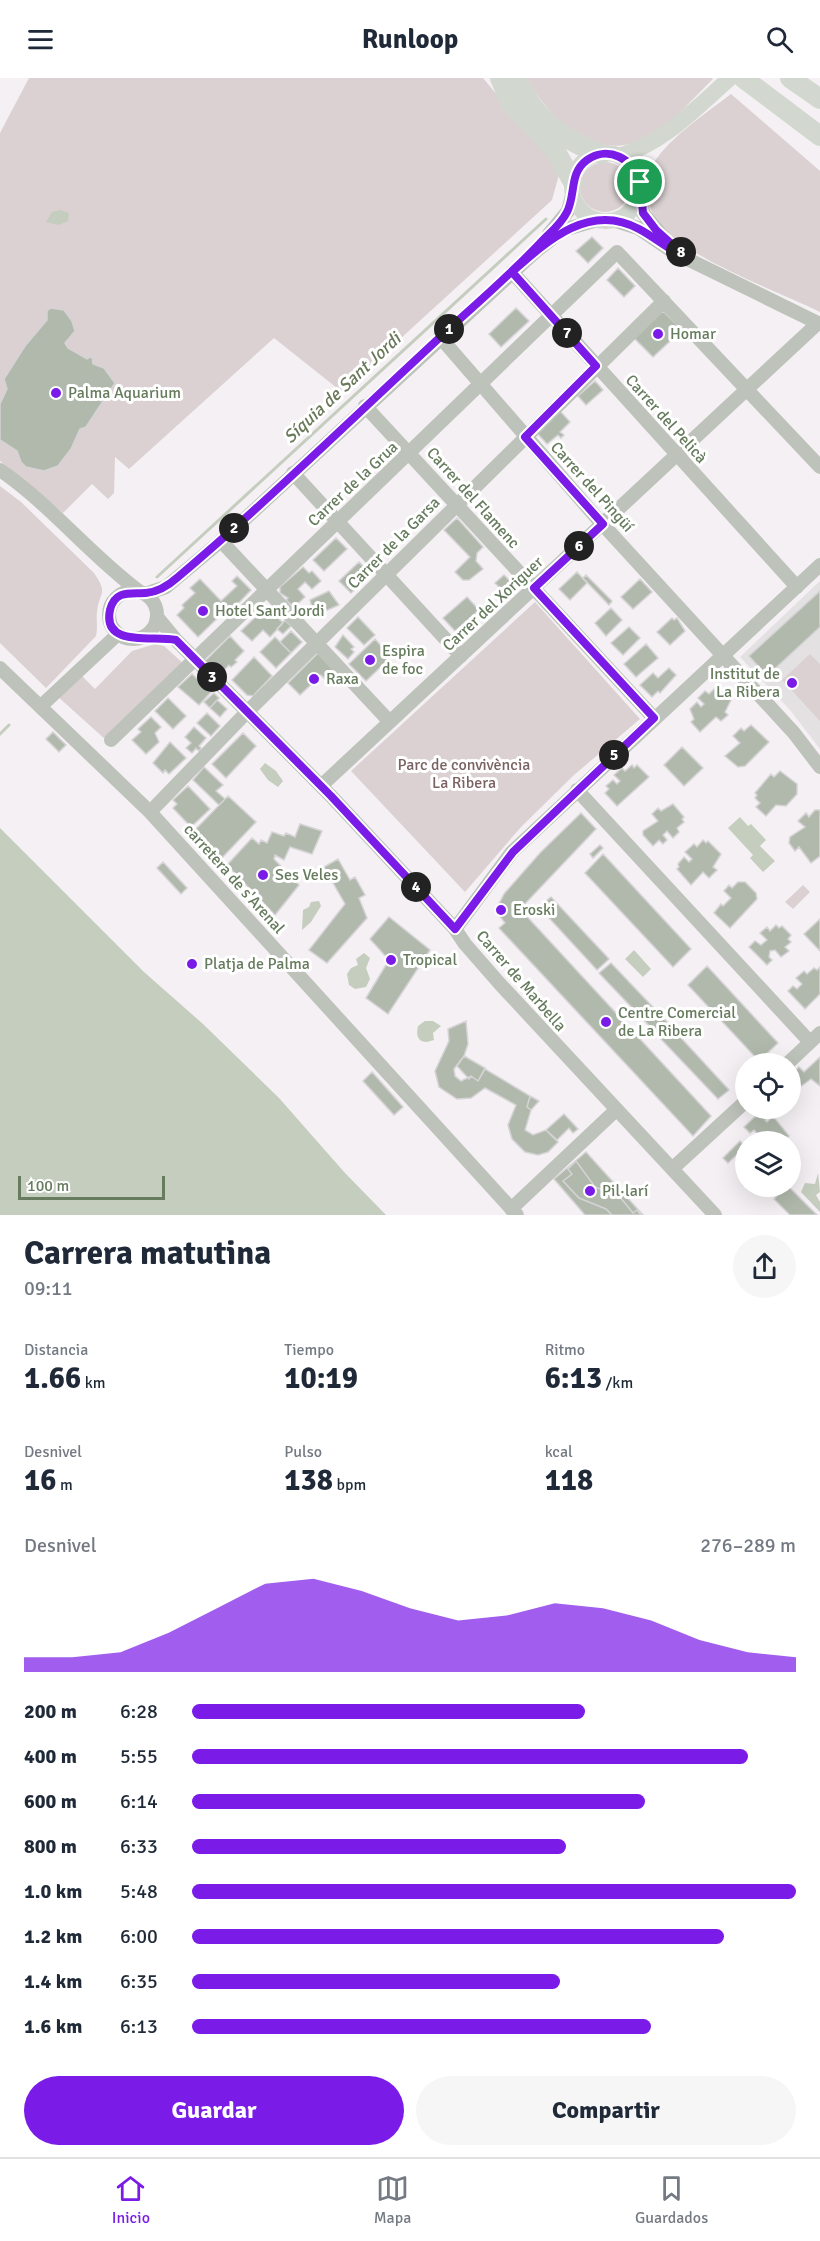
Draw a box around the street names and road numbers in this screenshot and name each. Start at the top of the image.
street label: Carrer del Pelicà [621,371,711,467]
street label: Carrer de la Grua [304,437,402,531]
street label: Carrer del Pingüí [546,438,638,537]
street label: Carrer del Flamenc [422,443,524,553]
street label: Carrer de la Garsa [344,493,444,593]
street label: Carrer del Xoriguer [439,552,548,656]
street label: carretera de s'Arenal [179,820,289,938]
street label: Carrer de Marbella [472,926,570,1036]

